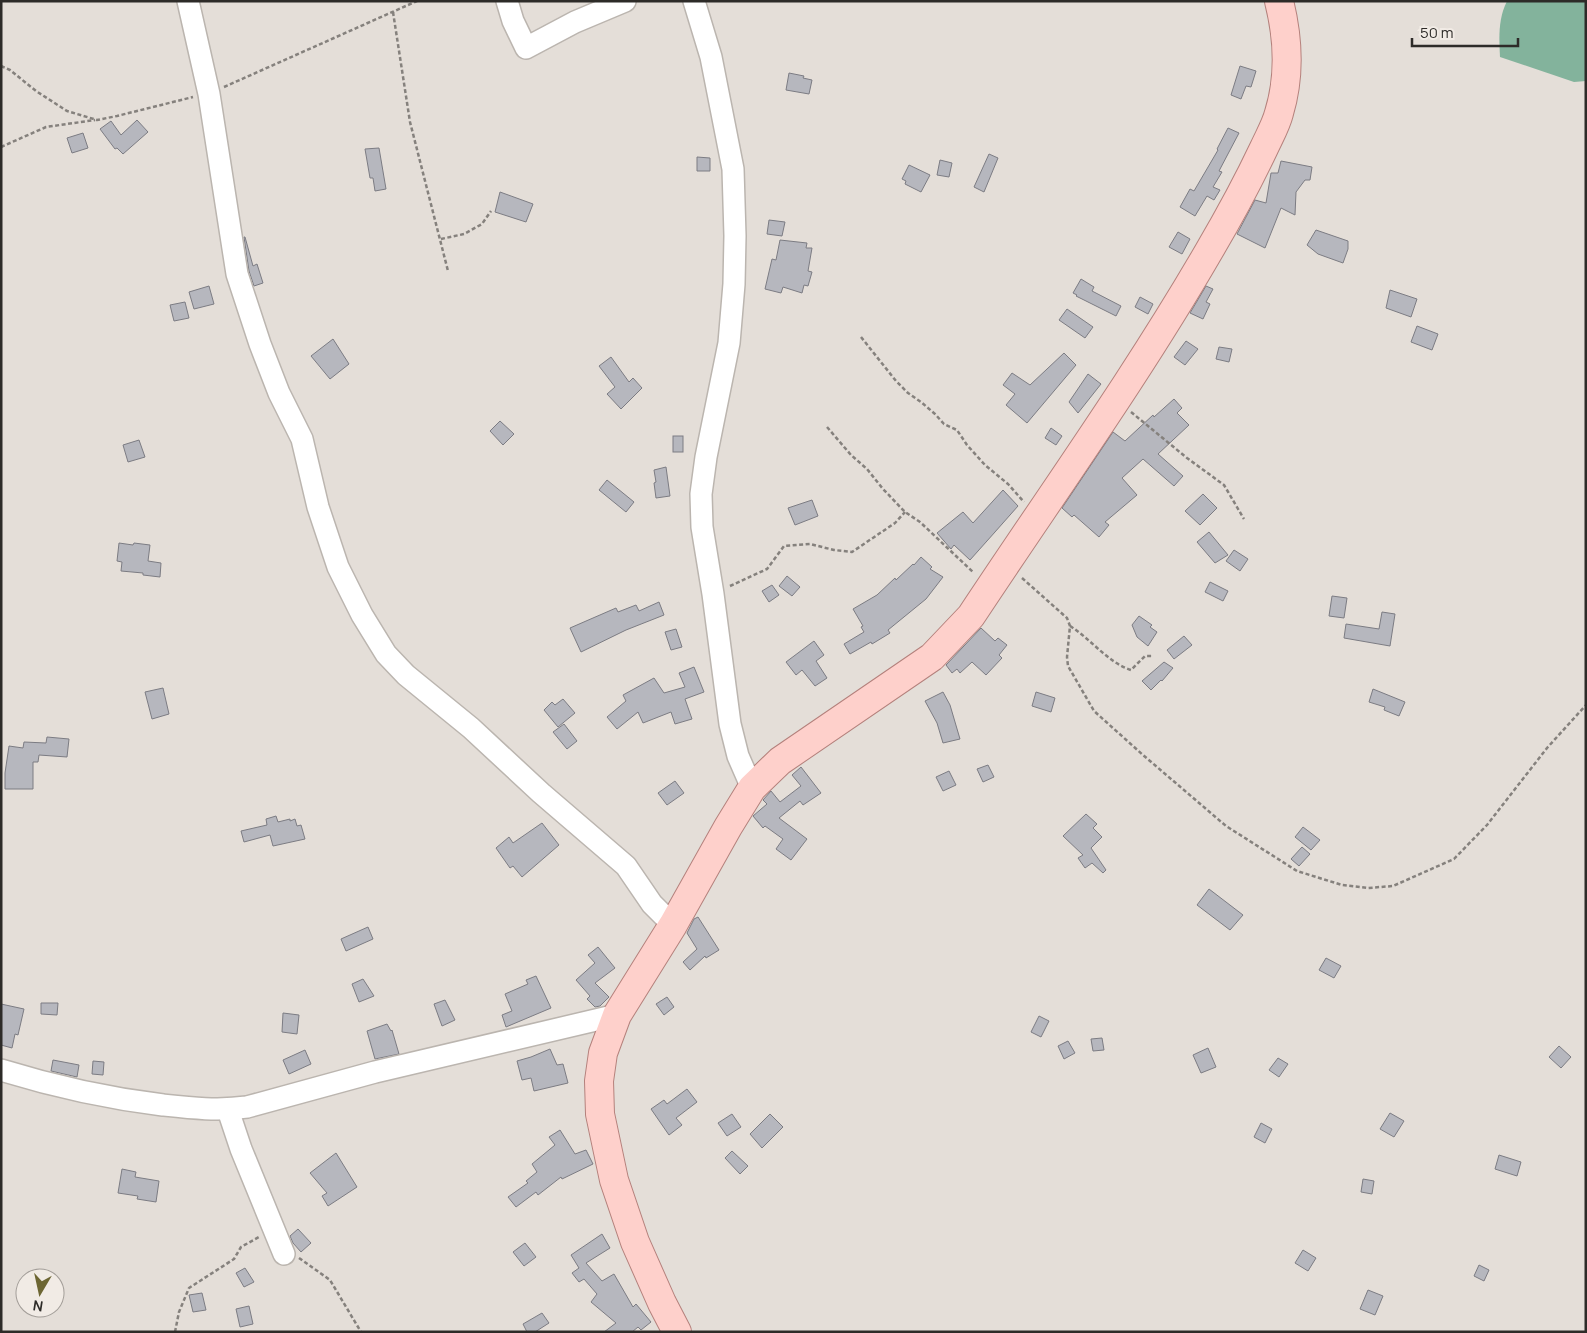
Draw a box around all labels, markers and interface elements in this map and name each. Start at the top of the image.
scale bar [1412,15,1518,47]
text: 50 m [1420,22,1454,43]
north arrow [15,1268,65,1318]
text: N [31,1296,44,1317]

